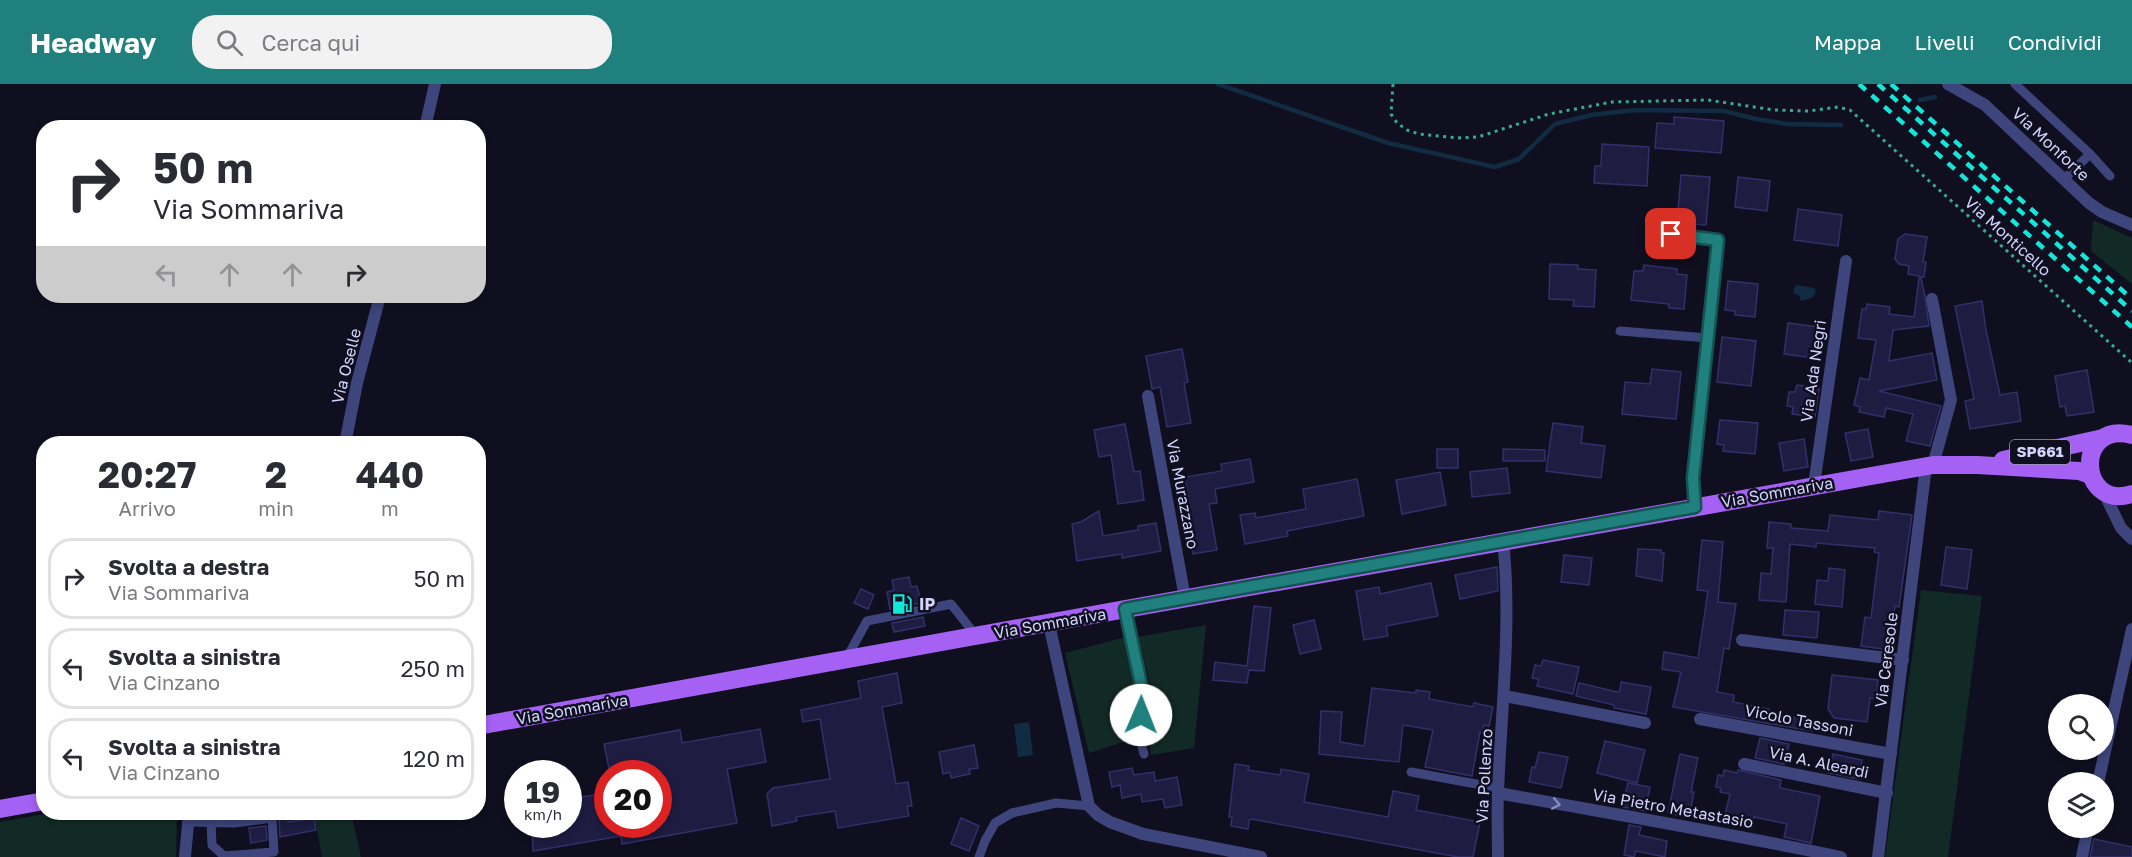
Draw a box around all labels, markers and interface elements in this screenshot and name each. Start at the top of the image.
search box [192,15,612,69]
text: Headway [30,26,156,59]
icon: search [213,26,246,59]
text: Cerca qui [261,29,360,56]
text: Mappa [1814,29,1882,55]
text: Livelli [1915,29,1975,55]
text: Condividi [2008,29,2102,55]
street label: Via Monforte [2008,103,2094,185]
text: 50 m [153,142,253,192]
icon: right [54,144,132,222]
street label: Via Monticello [1961,192,2055,280]
text: Via Sommariva [153,193,344,225]
pin [1645,208,1696,259]
icon: arrive [1654,217,1687,250]
icon: left [150,258,183,291]
icon: ahead [213,258,246,291]
icon: ahead [276,258,309,291]
icon: right [339,258,372,291]
street label: Via Ada Negri [1796,318,1830,424]
street label: Via Oselle [327,326,365,406]
street label: Via Murazzano [1163,437,1203,551]
road number: SP661 [2010,440,2070,464]
text: 20:27 [98,453,196,496]
text: 2 [265,453,287,496]
text: 440 [356,453,424,496]
street label: Via Sommariva [1719,472,1835,512]
text: Arrivo [119,496,176,520]
text: min [258,496,294,520]
text: m [381,496,399,520]
text: Svolta a destra [108,553,269,580]
icon: right [57,562,90,595]
text: 50 m [414,565,465,592]
text: Via Sommariva [108,580,250,604]
fuel station icon: IP [890,592,914,616]
place label: IP [919,594,935,614]
street label: Via Sommariva [992,603,1108,643]
street label: Via Ceresole [1870,611,1902,709]
text: Svolta a sinistra [108,643,280,670]
icon: left [57,652,90,685]
text: 250 m [401,655,465,682]
text: Via Cinzano [108,670,220,694]
position arrow [1109,683,1173,747]
street label: Via Sommariva [514,689,630,729]
map controls [2048,694,2114,838]
button: search [2048,694,2114,760]
street label: Vicolo Tassoni [1743,700,1855,740]
street label: Via Pollenzo [1472,728,1496,824]
text: Svolta a sinistra [108,733,280,760]
icon: left [57,742,90,775]
street label: Via A. Aleardi [1767,742,1871,782]
text: 120 m [403,745,465,772]
text: Via Cinzano [108,760,220,784]
speed limit sign: 20 [594,760,672,838]
button: layers [2048,772,2114,838]
text: 19 [526,774,560,810]
street label: Via Pietro Metastasio [1591,784,1755,832]
one-way arrow [1550,797,1560,810]
text: km/h [524,805,562,823]

